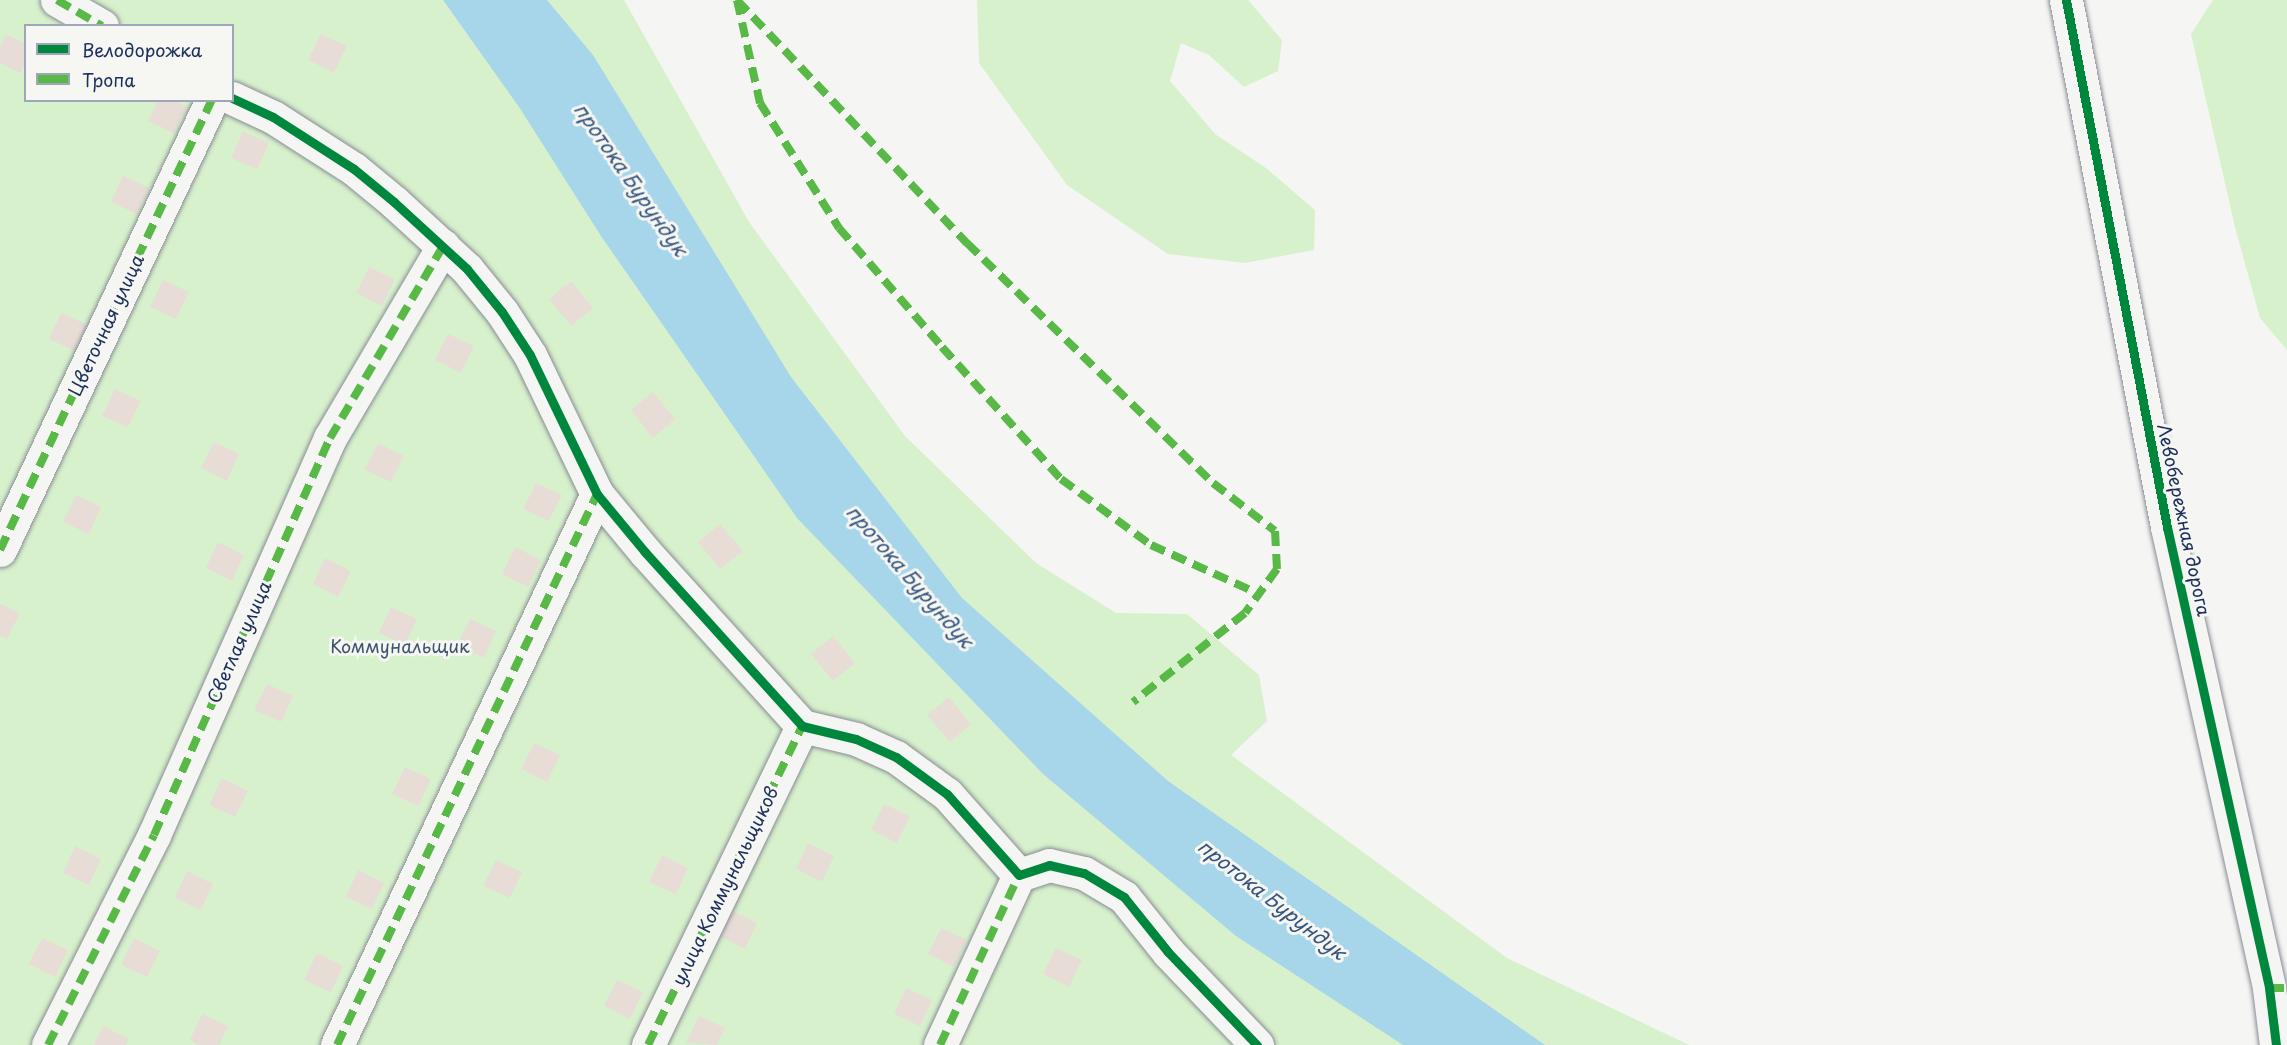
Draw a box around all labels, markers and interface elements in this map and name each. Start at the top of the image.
legend [24,24,234,102]
text: Велодорожка [82,36,202,63]
text: Тропа [82,66,135,93]
water label: протока Бурундук [569,97,693,261]
street label: Цветочная улица [63,250,149,400]
street label: Левобережная дорога [2153,421,2215,619]
water label: протока Бурундук [841,499,979,653]
street label: Светлая улица [202,577,276,707]
park label: Коммунальщик [330,635,470,657]
street label: улица Коммунальщиков [667,783,783,989]
water label: протока Бурундук [1193,833,1351,965]

